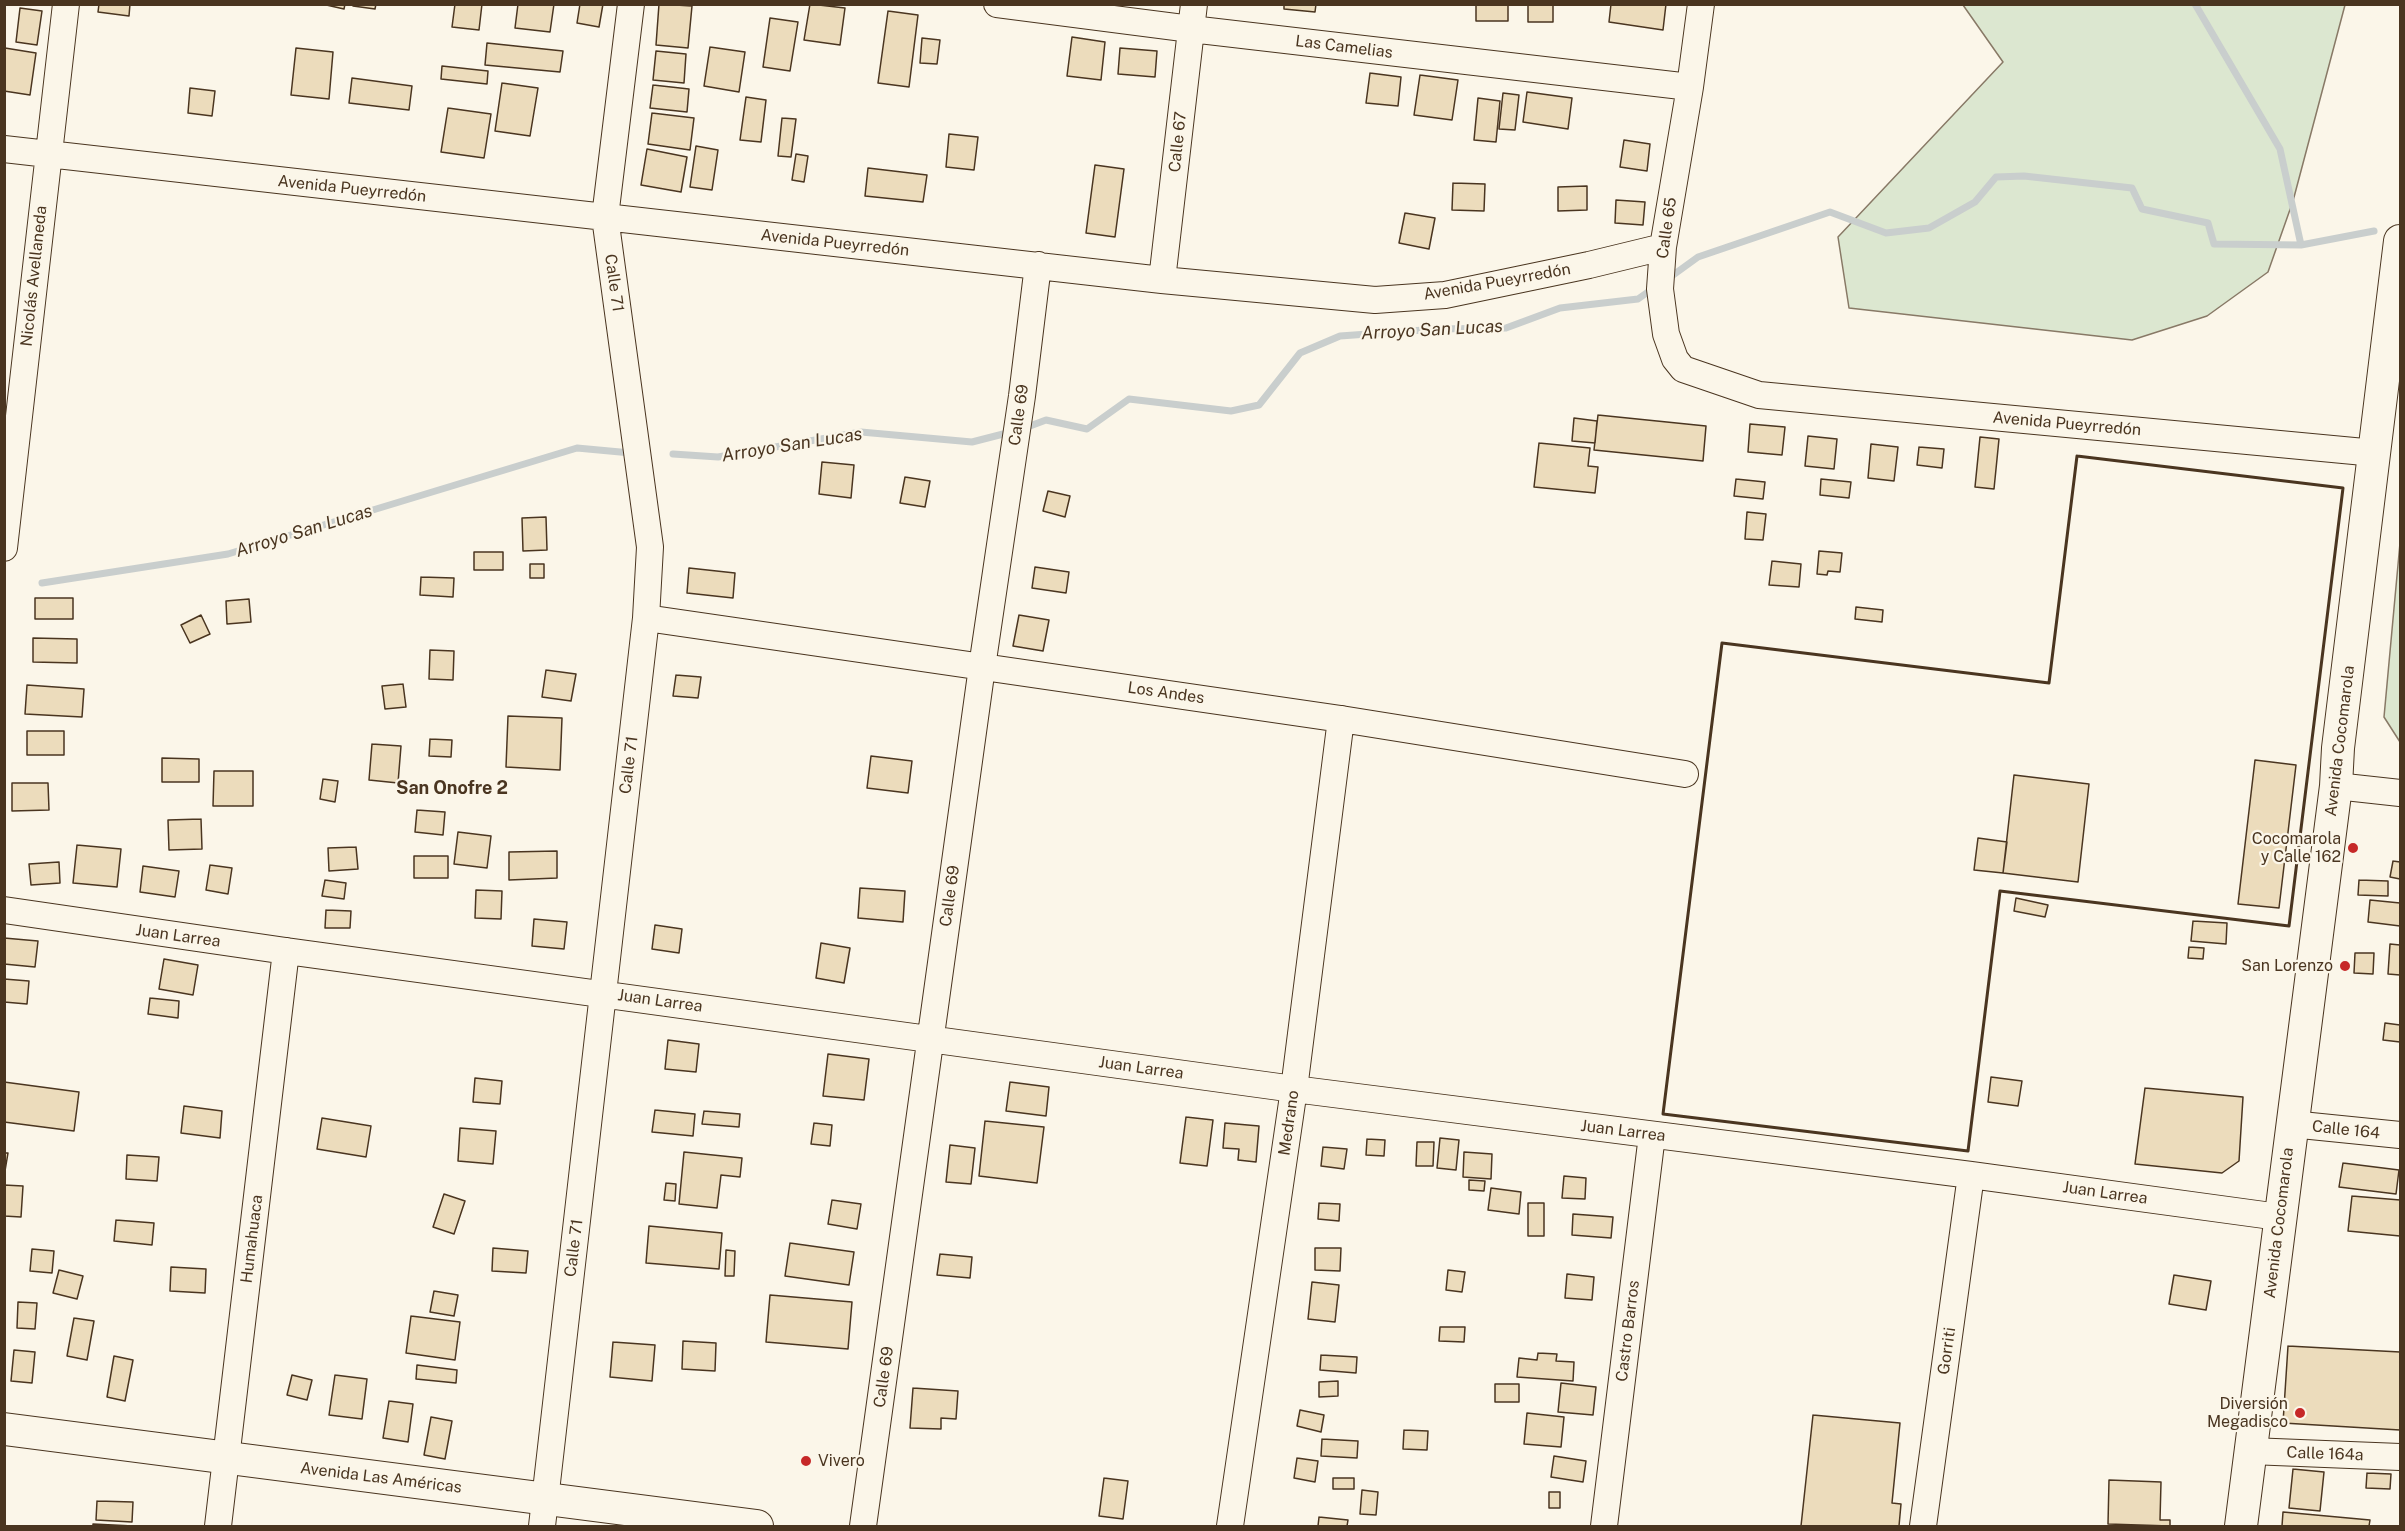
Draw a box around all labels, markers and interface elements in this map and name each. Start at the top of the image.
street label: Las Camelias [1294,32,1394,62]
street label: Calle 67 [1165,111,1191,173]
street label: Avenida Pueyrredón [277,172,427,206]
street label: Calle 65 [1653,196,1681,260]
street label: Nicolás Avellaneda [17,205,51,347]
street label: Avenida Pueyrredón [760,226,910,260]
street label: Calle 71 [600,253,628,313]
street label: Avenida Pueyrredón [1422,260,1572,304]
water label: Arroyo San Lucas [1361,316,1503,344]
street label: Calle 69 [1005,383,1033,447]
street label: Avenida Pueyrredón [1992,408,2142,440]
water label: Arroyo San Lucas [720,423,864,467]
water label: Arroyo San Lucas [233,500,375,562]
street label: Avenida Cocomarola [2321,664,2359,818]
street label: Los Andes [1126,678,1206,708]
street label: Calle 71 [616,735,642,795]
district label: San Onofre 2 [396,777,508,799]
place label: Cocomarola y Calle 162 [2252,829,2341,867]
marker: Cocomarola y Calle 162 [2346,841,2360,855]
street label: Calle 69 [936,864,964,928]
street label: Juan Larrea [134,921,222,951]
place label: San Lorenzo [2241,956,2333,976]
marker: San Lorenzo [2338,959,2352,973]
street label: Juan Larrea [616,986,704,1016]
street label: Juan Larrea [1097,1053,1185,1083]
street label: Medrano [1275,1089,1303,1157]
street label: Juan Larrea [1579,1116,1667,1146]
street label: Calle 164 [2311,1117,2381,1143]
street label: Avenida Cocomarola [2260,1146,2298,1300]
street label: Juan Larrea [2061,1178,2149,1208]
street label: Humahuaca [237,1194,267,1284]
street label: Calle 71 [561,1218,587,1278]
street label: Castro Barros [1612,1279,1644,1383]
street label: Gorriti [1934,1326,1960,1376]
street label: Calle 69 [870,1345,898,1409]
place label: Diversión Megadisco [2207,1394,2288,1432]
marker: Diversión Megadisco [2293,1406,2307,1420]
street label: Calle 164a [2286,1443,2364,1465]
place label: Vivero [818,1451,865,1471]
marker: Vivero [799,1454,813,1468]
street label: Avenida Las Américas [299,1459,463,1497]

